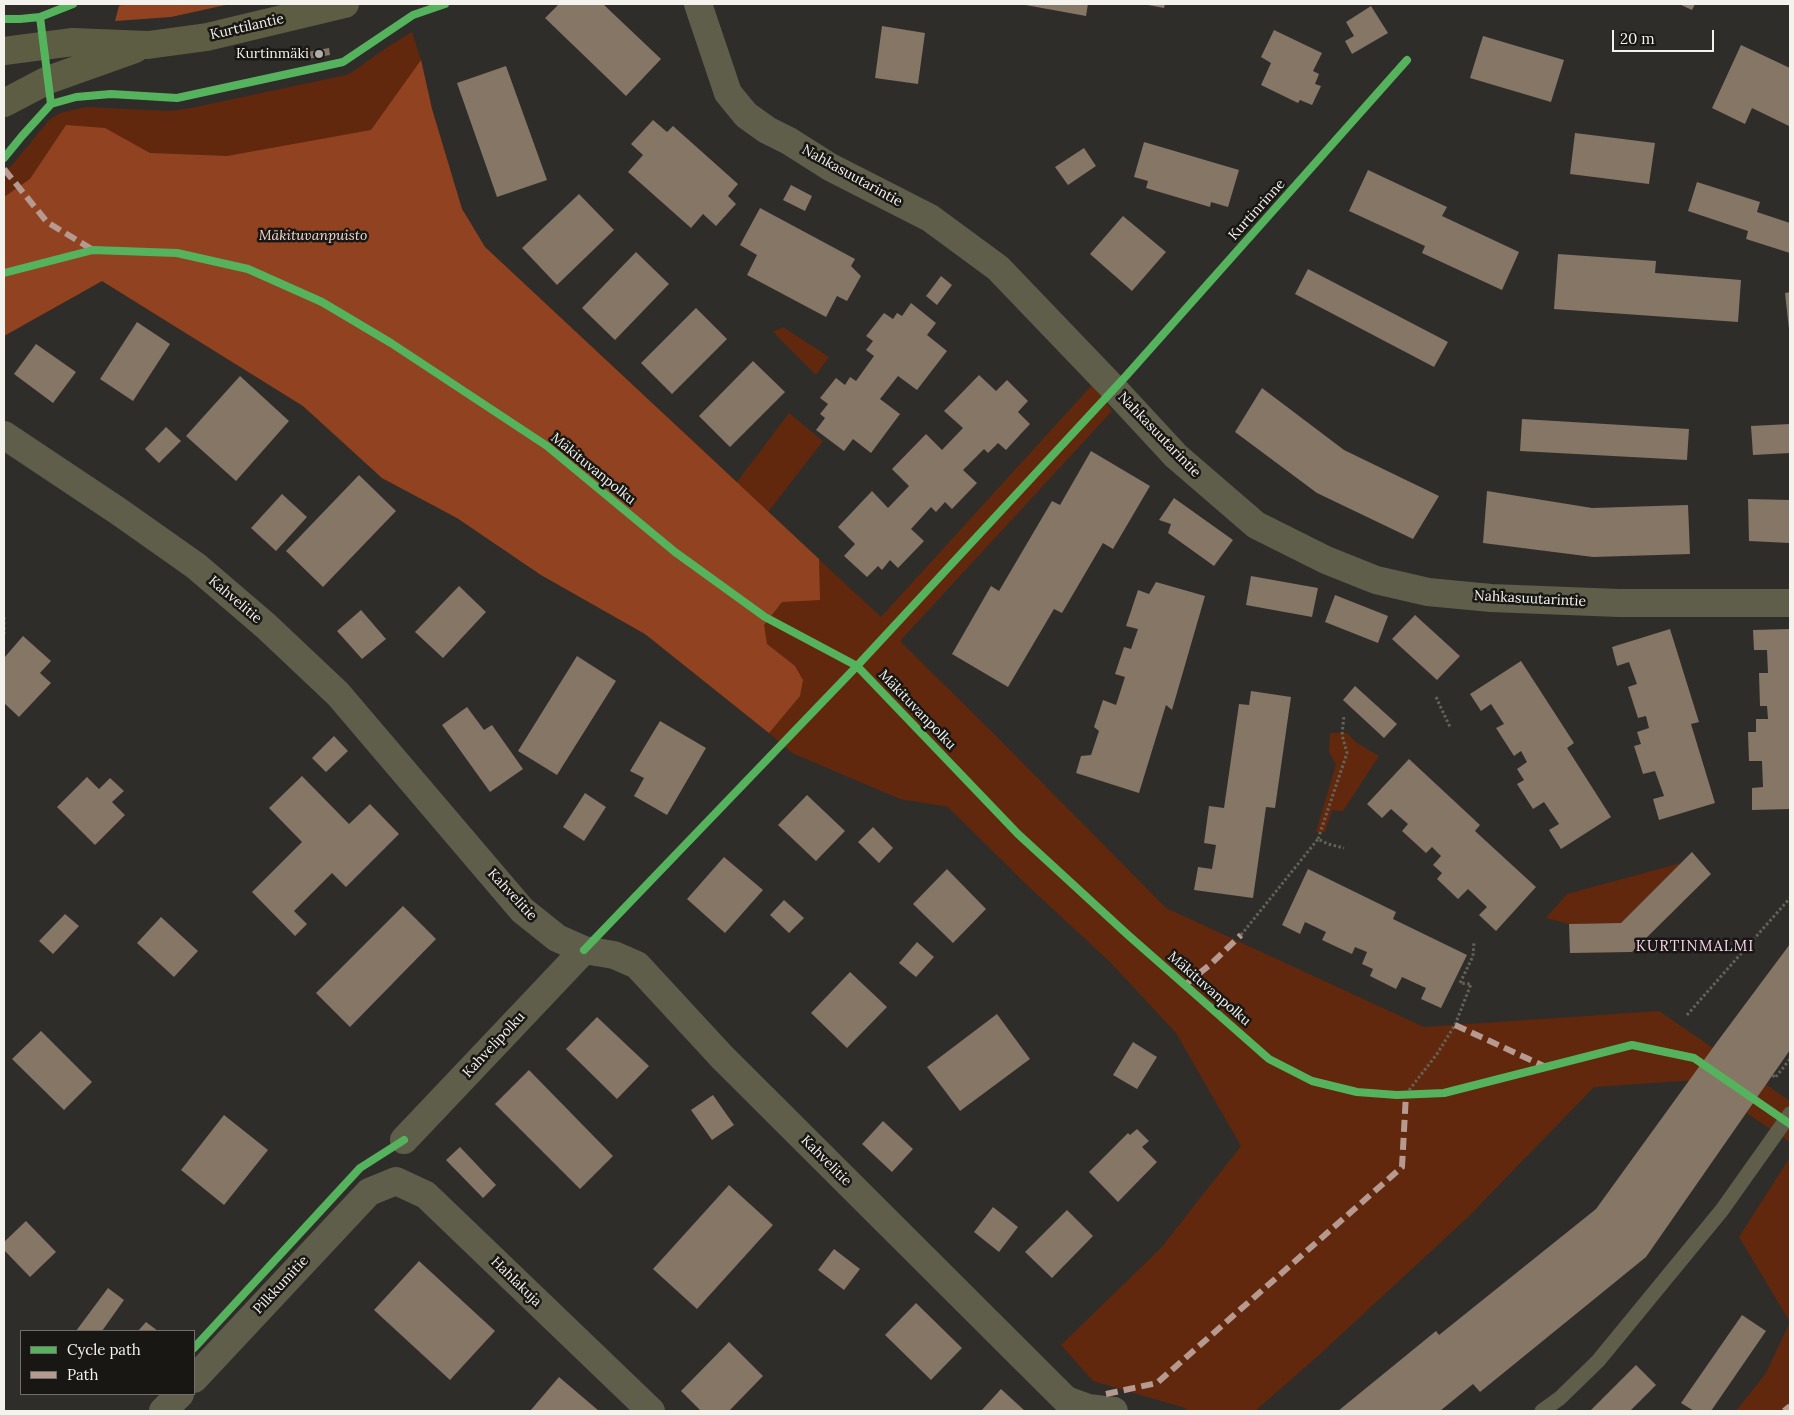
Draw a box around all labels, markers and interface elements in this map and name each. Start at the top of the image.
street label: Kurttilantie [208,10,286,44]
scale bar [1614,20,1716,52]
text: 20 m [1620,29,1655,48]
place label: Kurtinmäki [236,46,309,62]
marker: Kurtinmäki [313,48,325,60]
street label: Nahkasuutarintie [799,141,905,211]
street label: Kurtinrinne [1225,176,1289,244]
park label: Mäkituvanpuisto [259,228,367,244]
street label: Nahkasuutarintie [1114,389,1204,481]
street label: Mäkituvanpolku [547,430,639,508]
street label: Kahvelitie [205,573,265,627]
street label: Nahkasuutarintie [1474,588,1586,610]
street label: Mäkituvanpolku [875,667,959,753]
street label: Kahvelitie [484,866,540,924]
district label: KURTINMALMI [1634,938,1756,956]
street label: Mäkituvanpolku [1164,948,1254,1030]
street label: Kahvelipolku [459,1009,529,1081]
street label: Kahvelitie [797,1132,855,1190]
street label: Pilkkumitie [250,1252,312,1318]
street label: Hahlakuja [487,1254,545,1310]
legend [20,1330,195,1395]
text: Cycle path [67,1340,141,1359]
text: Path [67,1365,98,1384]

